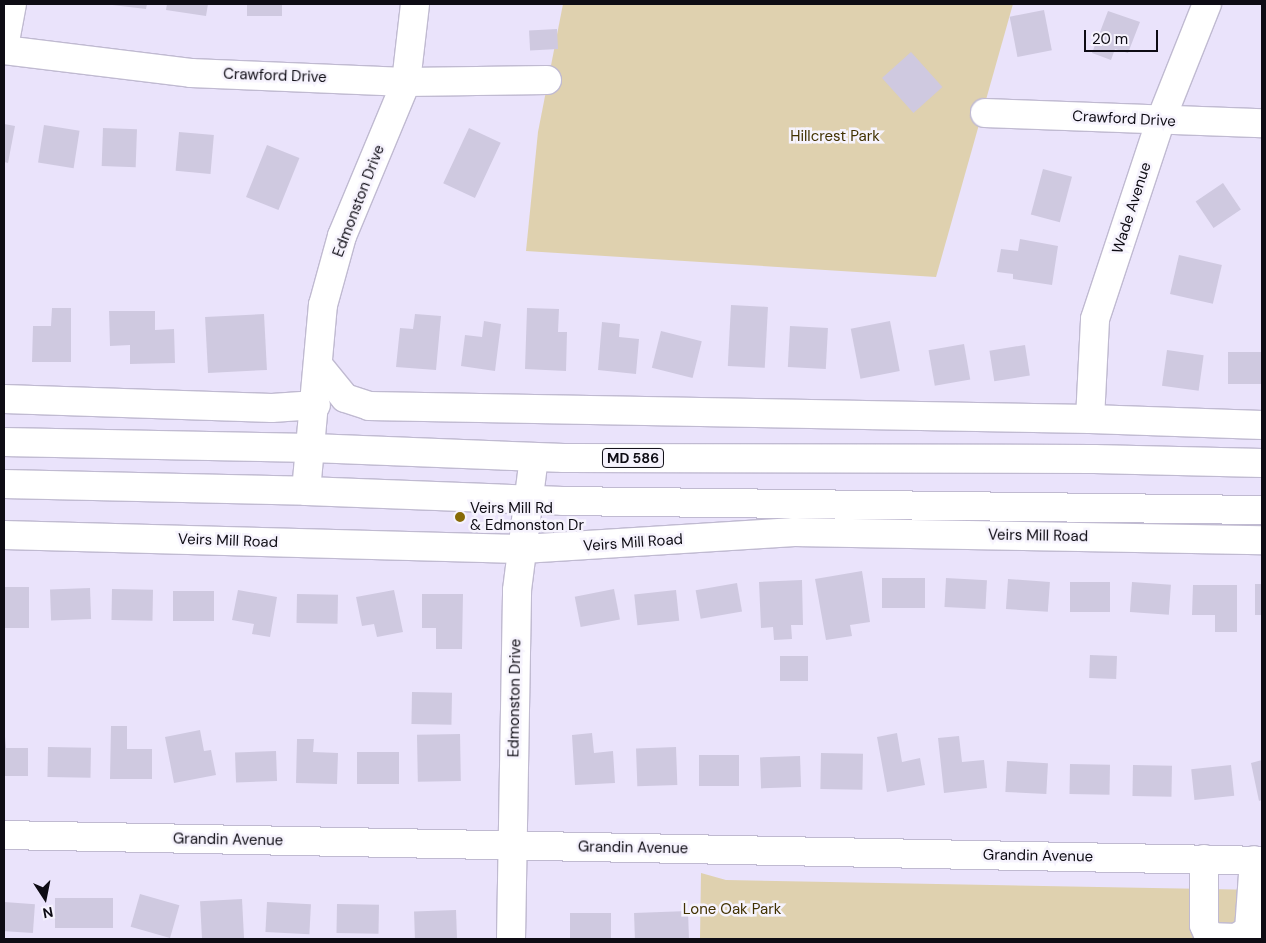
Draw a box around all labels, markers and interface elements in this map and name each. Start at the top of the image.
scale bar [1086,20,1160,52]
text: 20 m [1092,29,1128,49]
street label: Crawford Drive [223,65,327,87]
street label: Crawford Drive [1072,107,1176,131]
park label: Hillcrest Park [790,128,880,146]
street label: Edmonston Drive [329,142,389,260]
street label: Wade Avenue [1109,160,1155,256]
road number: MD 586 [602,446,664,469]
place label: Veirs Mill Rd & Edmonston Dr [470,499,584,534]
marker: Veirs Mill Rd & Edmonston Dr [454,511,466,523]
street label: Veirs Mill Road [988,526,1088,546]
street label: Veirs Mill Road [178,530,278,552]
street label: Veirs Mill Road [582,531,684,555]
street label: Edmonston Drive [505,639,525,757]
street label: Grandin Avenue [173,830,283,850]
street label: Grandin Avenue [578,838,688,858]
street label: Grandin Avenue [983,846,1093,866]
north arrow [20,873,70,923]
park label: Lone Oak Park [683,901,781,919]
text: N [41,903,55,923]

